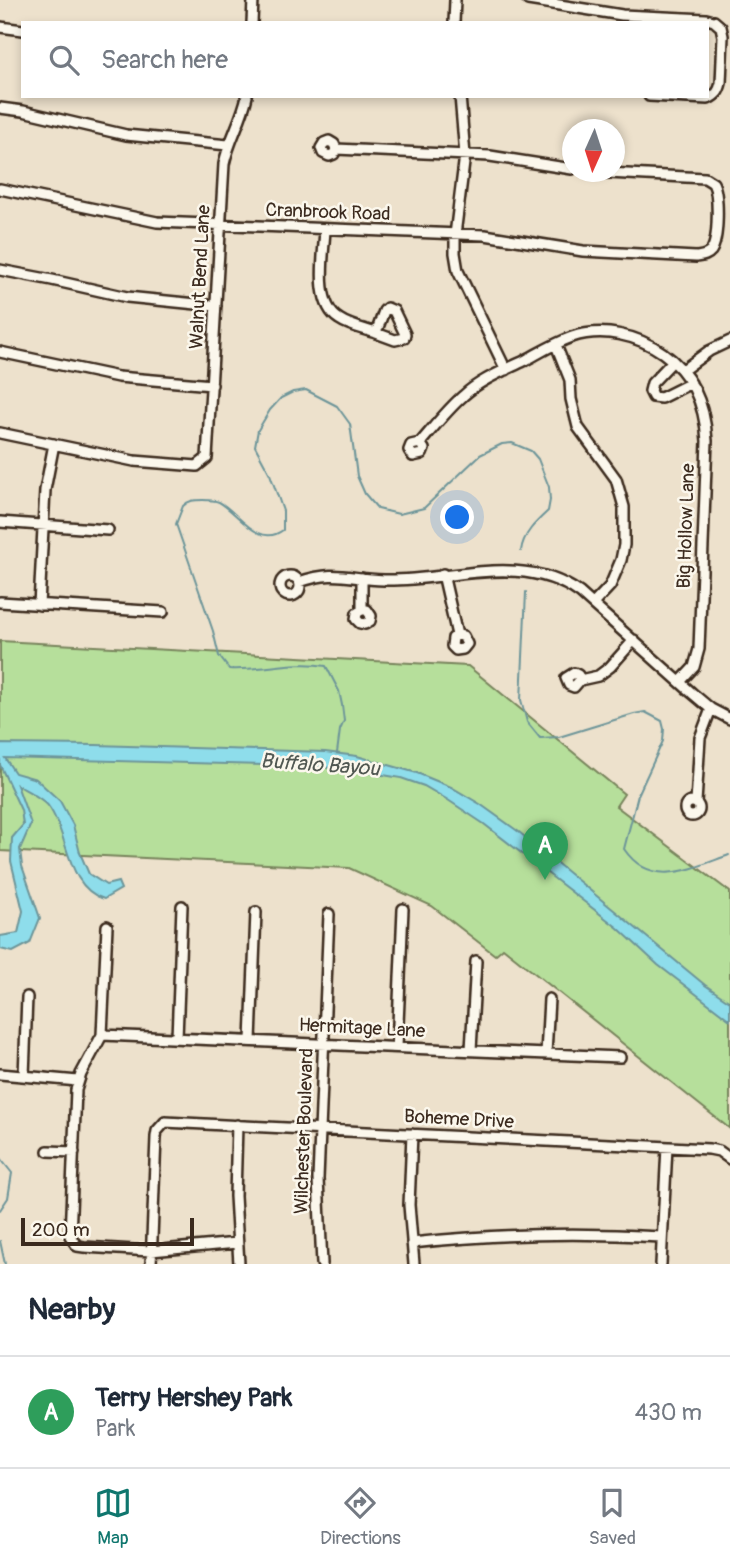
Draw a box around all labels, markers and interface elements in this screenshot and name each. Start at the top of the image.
search box [21,21,709,98]
icon: search [45,41,83,79]
text: Search here [101,44,228,76]
north arrow [562,119,625,182]
street label: Cranbrook Road [265,198,391,226]
street label: Walnut Bend Lane [184,203,216,350]
street label: Big Hollow Lane [672,462,700,589]
your location [440,500,474,534]
water label: Buffalo Bayou [260,747,382,783]
pin: A [522,822,568,880]
street label: Hermitage Lane [298,1013,426,1043]
street label: Wilchester Boulevard [289,1048,319,1214]
street label: Boheme Drive [403,1104,515,1134]
scale bar [21,1215,194,1247]
text: 200 m [32,1218,90,1242]
text: Nearby [28,1291,115,1328]
text: Terry Hershey Park [95,1382,292,1414]
text: A [44,1398,58,1427]
text: 430 m [635,1398,702,1427]
text: Park [95,1414,135,1443]
tab: Map [94,1484,132,1550]
tab: Directions [320,1484,401,1550]
tab: Saved [589,1484,636,1550]

